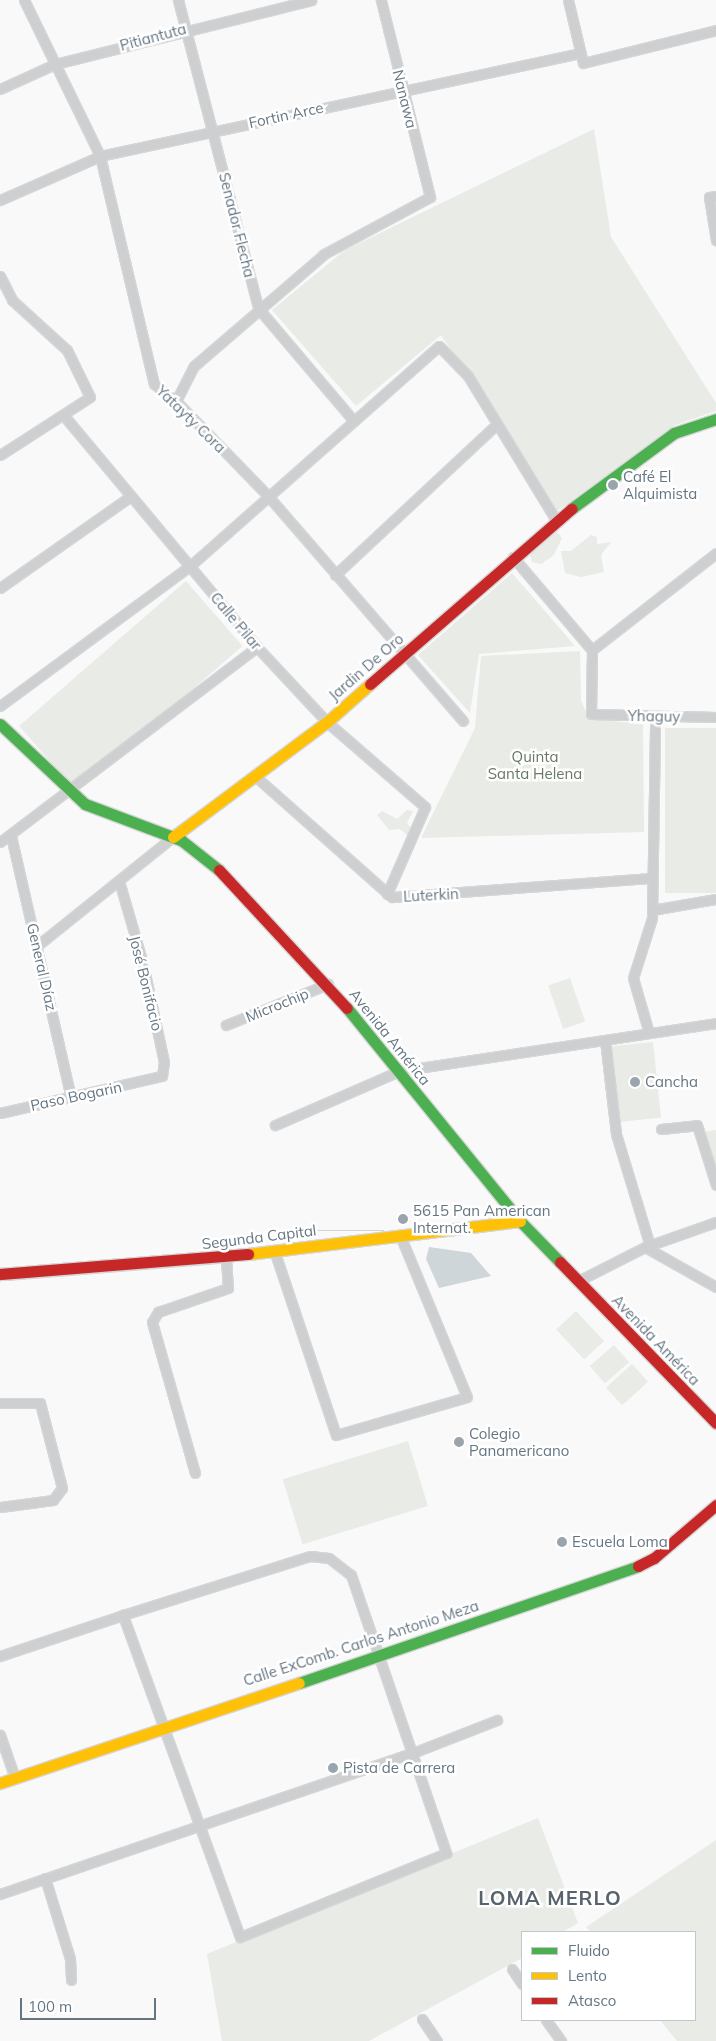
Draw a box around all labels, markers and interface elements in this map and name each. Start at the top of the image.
street label: Pitiantuta [118,19,188,55]
street label: Nanawa [389,68,421,130]
street label: Fortin Arce [247,98,325,132]
street label: Senador Flecha [215,171,259,279]
street label: Yatayty Cora [153,382,229,456]
place label: Café El Alquimista [623,467,697,502]
marker: Café El Alquimista [607,479,619,491]
street label: Calle Pilar [207,589,265,653]
street label: Jardin De Oro [325,630,407,704]
street label: Yhaguy [628,707,680,725]
park label: Quinta Santa Helena [488,747,582,782]
street label: Luterkin [403,885,459,905]
street label: General Díaz [23,921,61,1013]
street label: José Bonifacio [125,933,167,1033]
street label: Microchip [243,984,311,1026]
street label: Avenida América [346,985,434,1089]
place label: Cancha [645,1073,698,1091]
marker: Cancha [629,1076,641,1088]
street label: Paso Bogarin [29,1078,123,1114]
place label: 5615 Pan American Internat. [413,1201,551,1236]
marker: 5615 Pan American Internat. [397,1213,409,1225]
street label: Segunda Capital [201,1221,317,1253]
street label: Avenida América [608,1291,704,1389]
place label: Colegio Panamericano [469,1424,569,1459]
marker: Colegio Panamericano [453,1436,465,1448]
place label: Escuela Loma [572,1533,668,1551]
marker: Escuela Loma [556,1536,568,1548]
street label: Calle ExComb. Carlos Antonio Meza [241,1596,481,1690]
place label: Pista de Carrera [343,1759,455,1777]
marker: Pista de Carrera [327,1762,339,1774]
district label: LOMA MERLO [477,1885,623,1909]
legend [521,1931,696,2021]
text: Fluido [568,1941,610,1960]
text: Lento [568,1966,607,1985]
scale bar [22,1988,159,2020]
text: Atasco [568,1991,616,2010]
text: 100 m [28,1997,72,2016]

